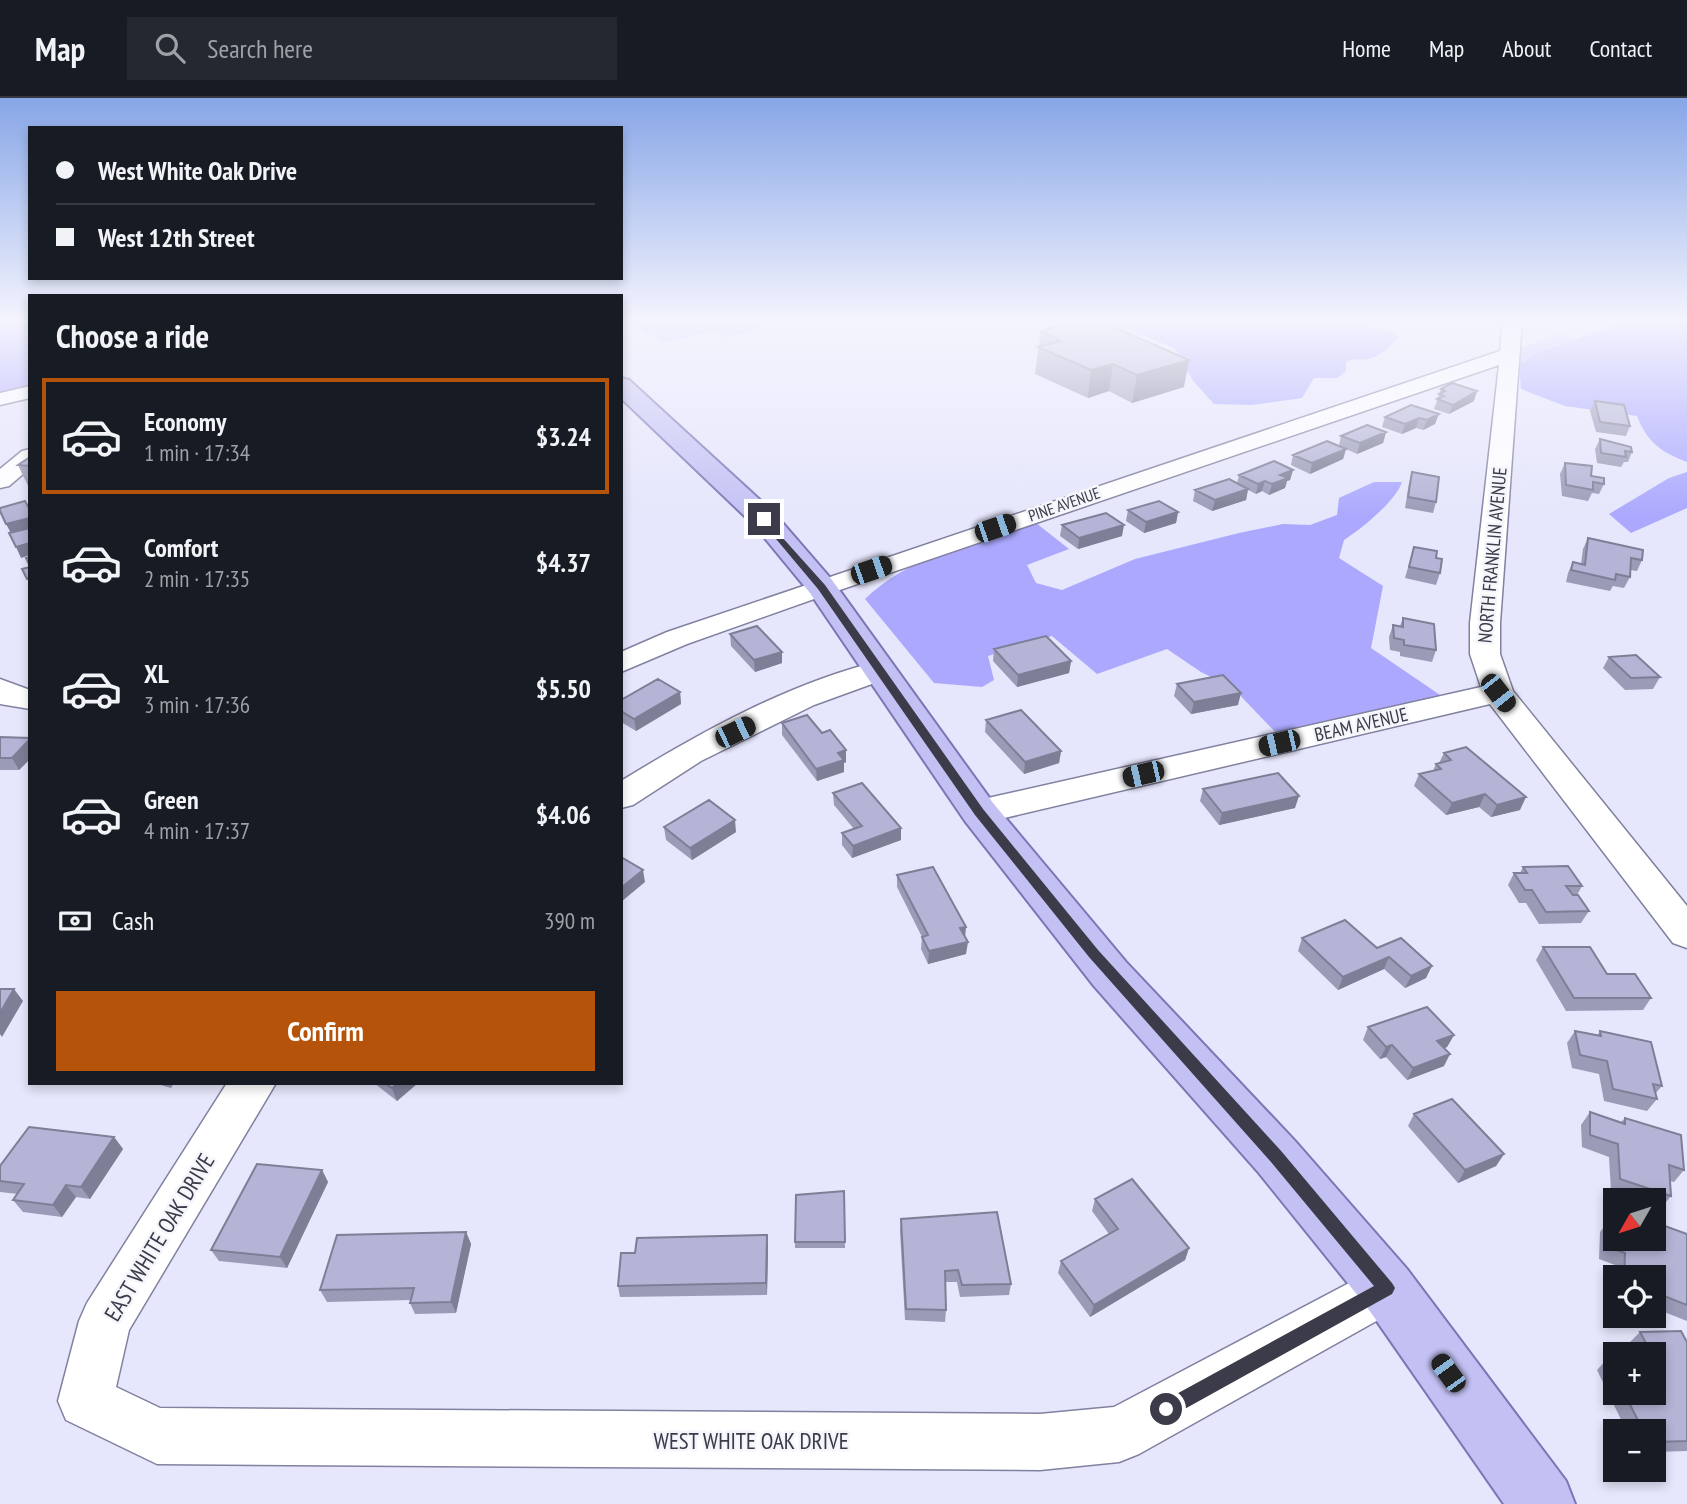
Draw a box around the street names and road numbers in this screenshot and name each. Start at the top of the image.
street label: NORTH FRANKLIN AVENUE [1472,466,1512,644]
street label: PINE AVENUE [1026,482,1103,526]
street label: BEAM AVENUE [1312,702,1410,746]
street label: EAST WHITE OAK DRIVE [98,1148,220,1326]
street label: WEST WHITE OAK DRIVE [653,1426,849,1455]

